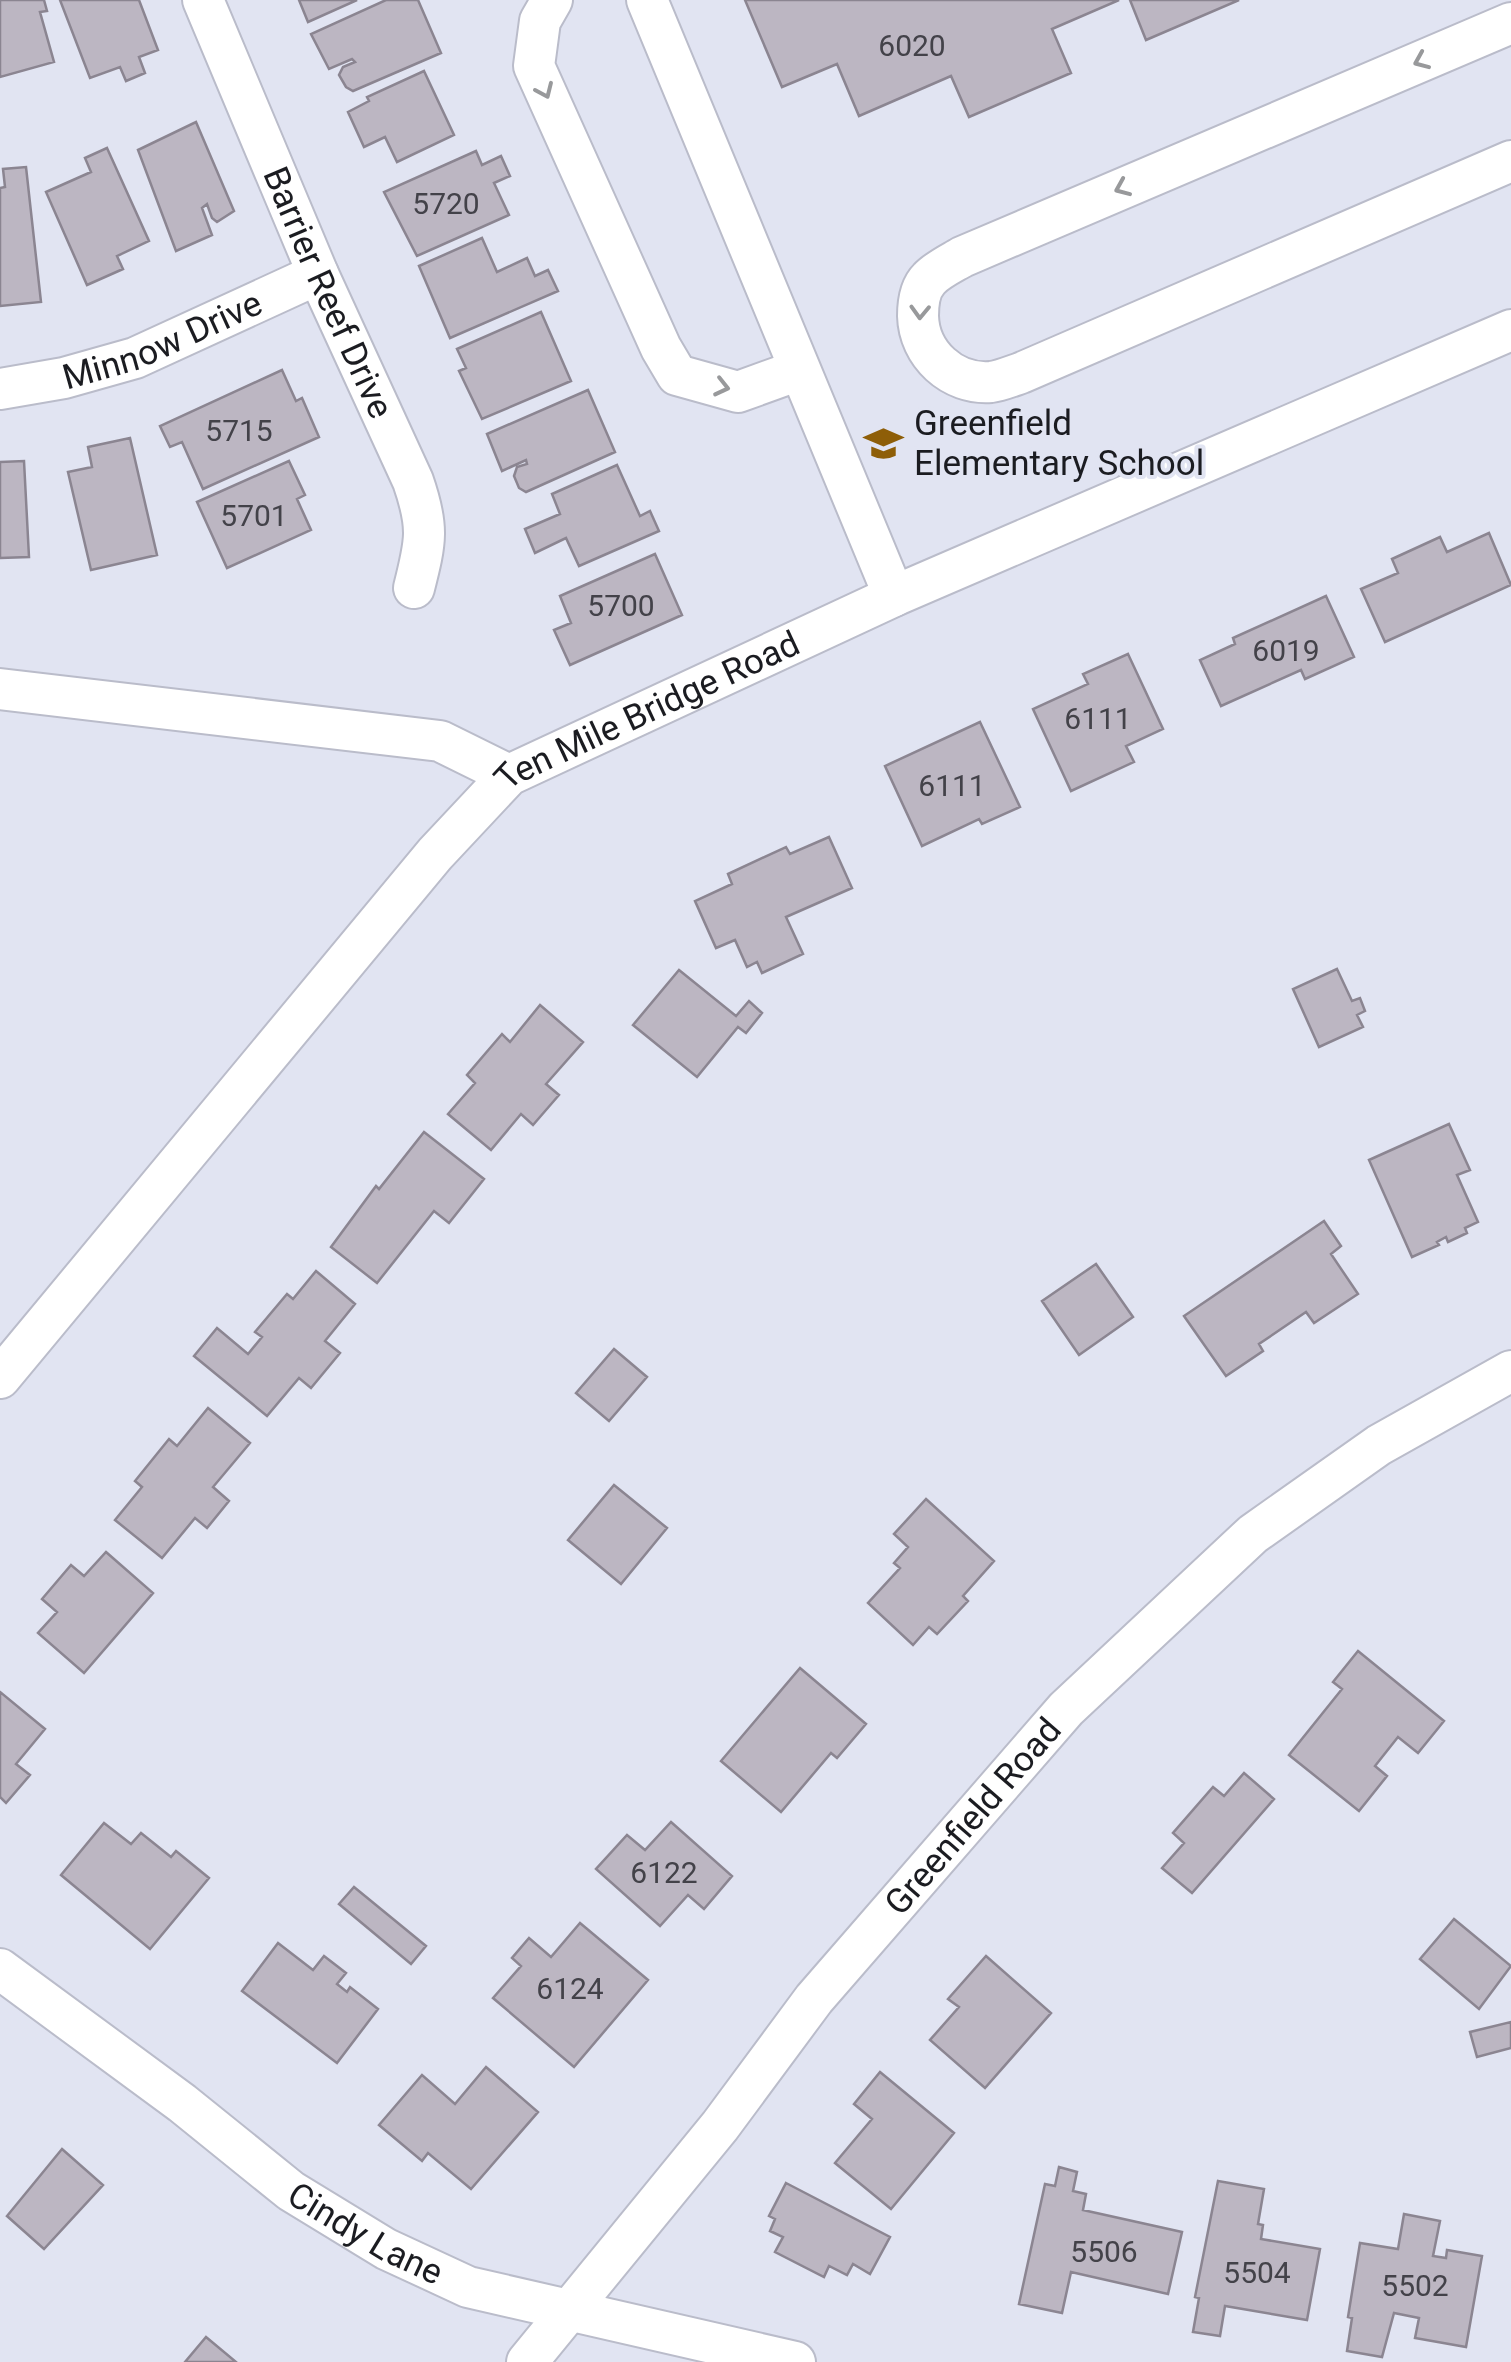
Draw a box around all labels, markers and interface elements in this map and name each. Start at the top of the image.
house number: 6020 [878,28,946,63]
one-way arrow [1413,49,1431,69]
one-way arrow [533,81,553,99]
street label: Barrier Reef Drive [254,161,401,425]
one-way arrow [1114,176,1132,196]
house number: 5720 [412,186,480,221]
street label: Minnow Drive [58,283,268,398]
one-way arrow [910,304,931,320]
one-way arrow [713,376,730,397]
place label: Greenfield Elementary School [914,403,1204,484]
house number: 5715 [205,413,273,448]
school or university icon: Greenfield Elementary School [863,422,905,464]
house number: 5701 [220,498,288,533]
house number: 5700 [587,588,655,623]
street label: Ten Mile Bridge Road [486,623,806,798]
house number: 6019 [1252,633,1320,668]
house number: 6111 [1064,701,1132,736]
house number: 6111 [918,768,986,803]
street label: Greenfield Road [877,1710,1070,1923]
house number: 6122 [630,1855,698,1890]
house number: 6124 [536,1971,604,2006]
street label: Cindy Lane [280,2174,449,2293]
house number: 5506 [1070,2234,1138,2269]
house number: 5504 [1223,2255,1291,2290]
house number: 5502 [1381,2268,1449,2303]

